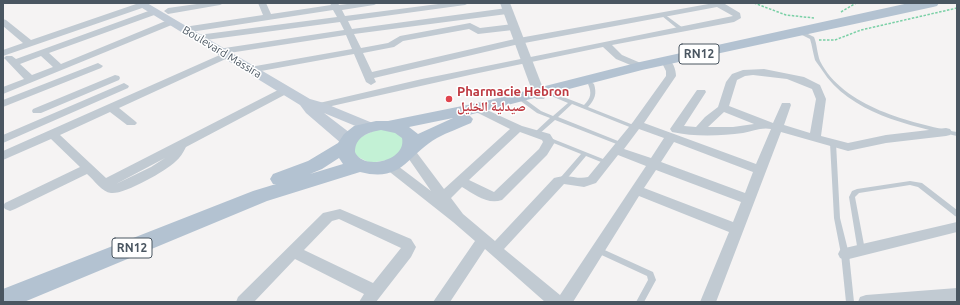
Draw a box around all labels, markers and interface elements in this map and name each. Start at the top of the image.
street label: Boulevard Massira [180,23,264,81]
road number: RN12 [679,44,719,64]
place label: Pharmacie Hebron صيدلية الخليل [457,84,569,115]
marker: Pharmacie Hebron صيدلية الخليل [444,94,454,104]
road number: RN12 [112,238,152,258]

